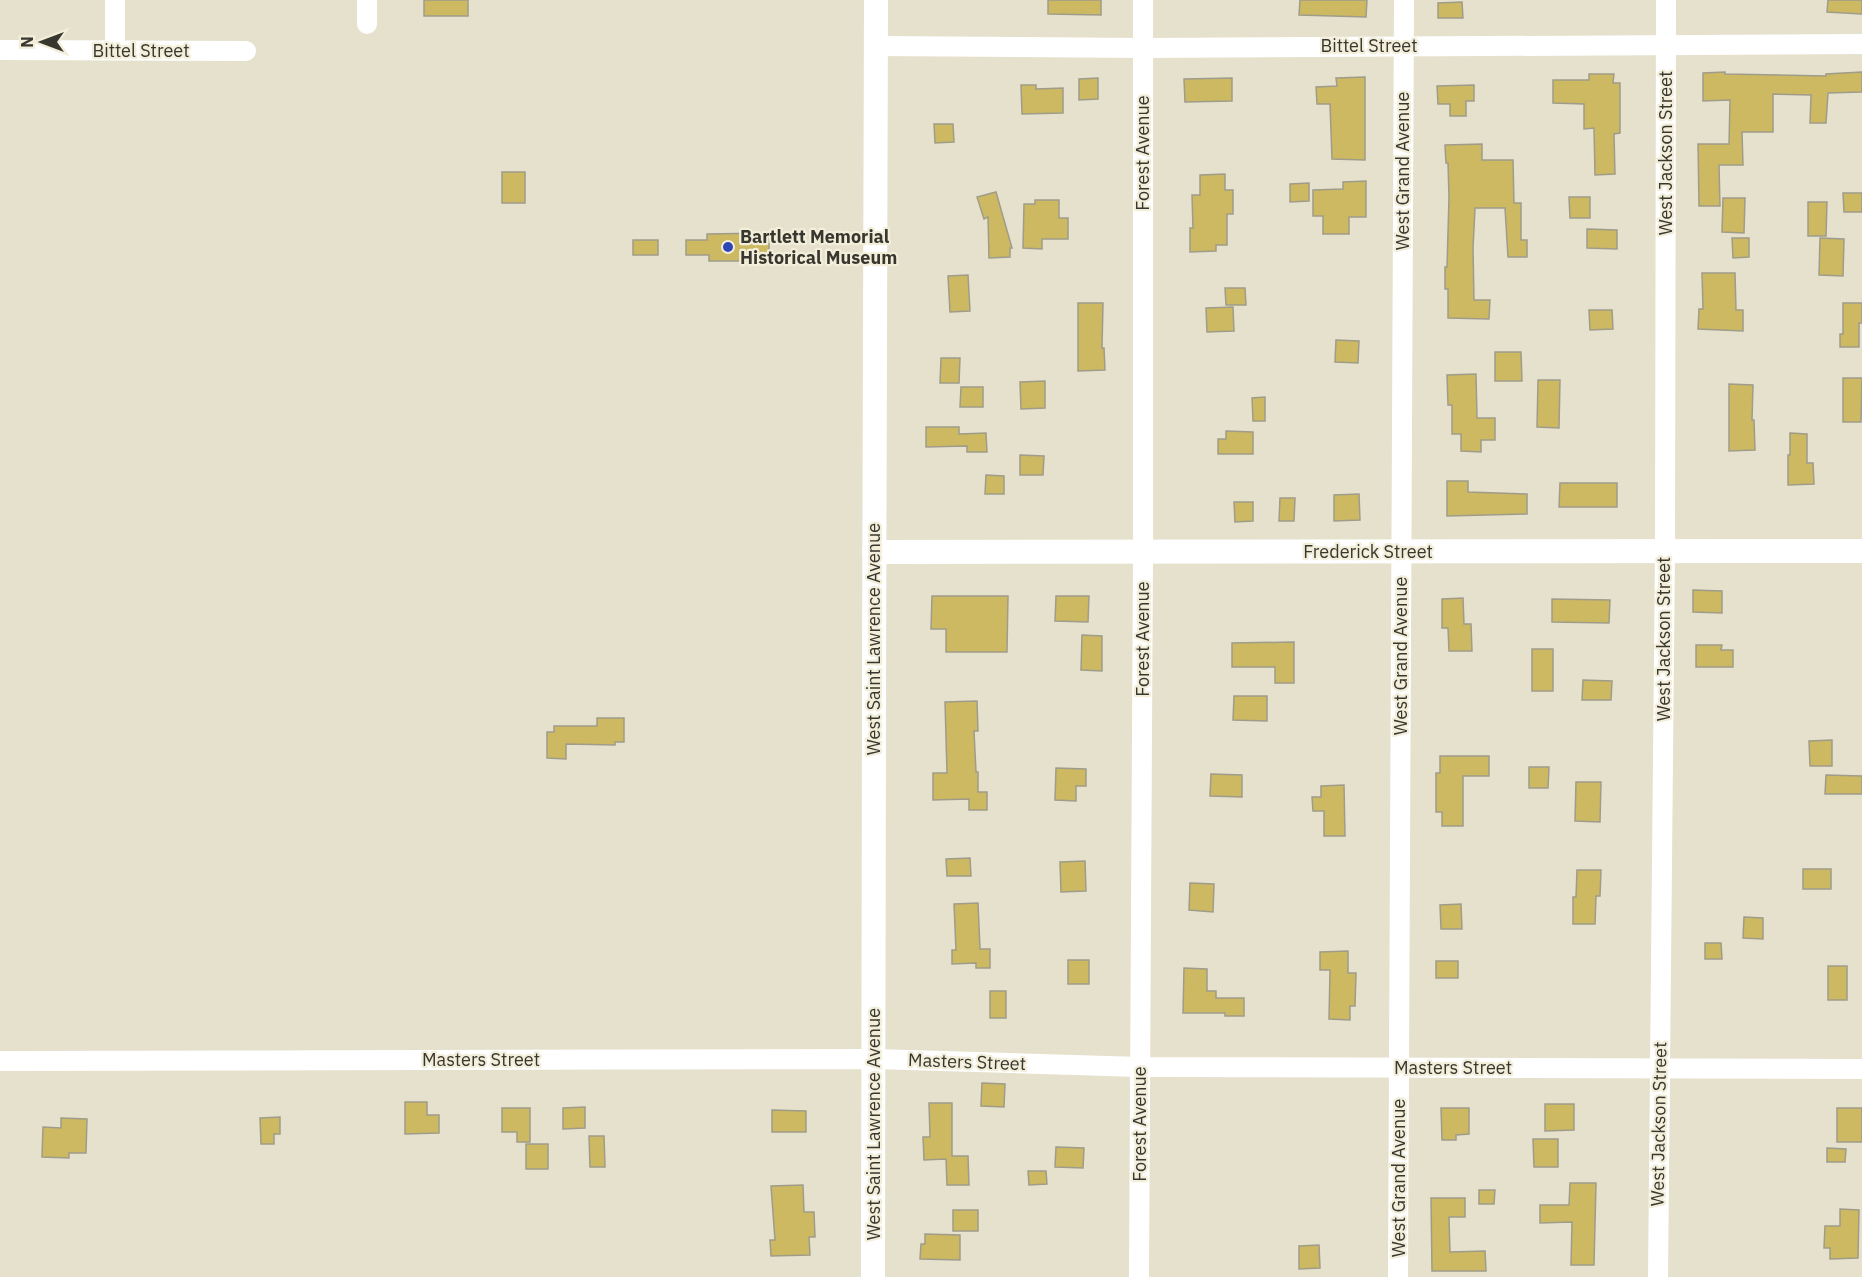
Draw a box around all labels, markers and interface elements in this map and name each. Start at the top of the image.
north arrow [12,12,72,72]
street label: Bittel Street [1320,34,1418,57]
text: N [17,36,37,48]
street label: Bittel Street [92,39,190,62]
street label: West Jackson Street [1654,71,1677,235]
street label: West Grand Avenue [1391,92,1414,250]
street label: Forest Avenue [1131,95,1154,211]
place label: Bartlett Memorial Historical Museum [740,225,897,269]
marker: Bartlett Memorial Historical Museum [721,240,735,254]
street label: West Saint Lawrence Avenue [862,523,885,755]
street label: Frederick Street [1303,540,1433,563]
street label: West Jackson Street [1652,557,1675,721]
street label: West Grand Avenue [1389,577,1412,735]
street label: Forest Avenue [1131,581,1154,697]
street label: West Saint Lawrence Avenue [862,1008,885,1240]
street label: West Jackson Street [1646,1041,1671,1207]
street label: Masters Street [422,1048,540,1071]
street label: Masters Street [908,1048,1026,1075]
street label: Masters Street [1394,1056,1512,1079]
street label: Forest Avenue [1128,1066,1151,1182]
street label: West Grand Avenue [1387,1099,1410,1257]

